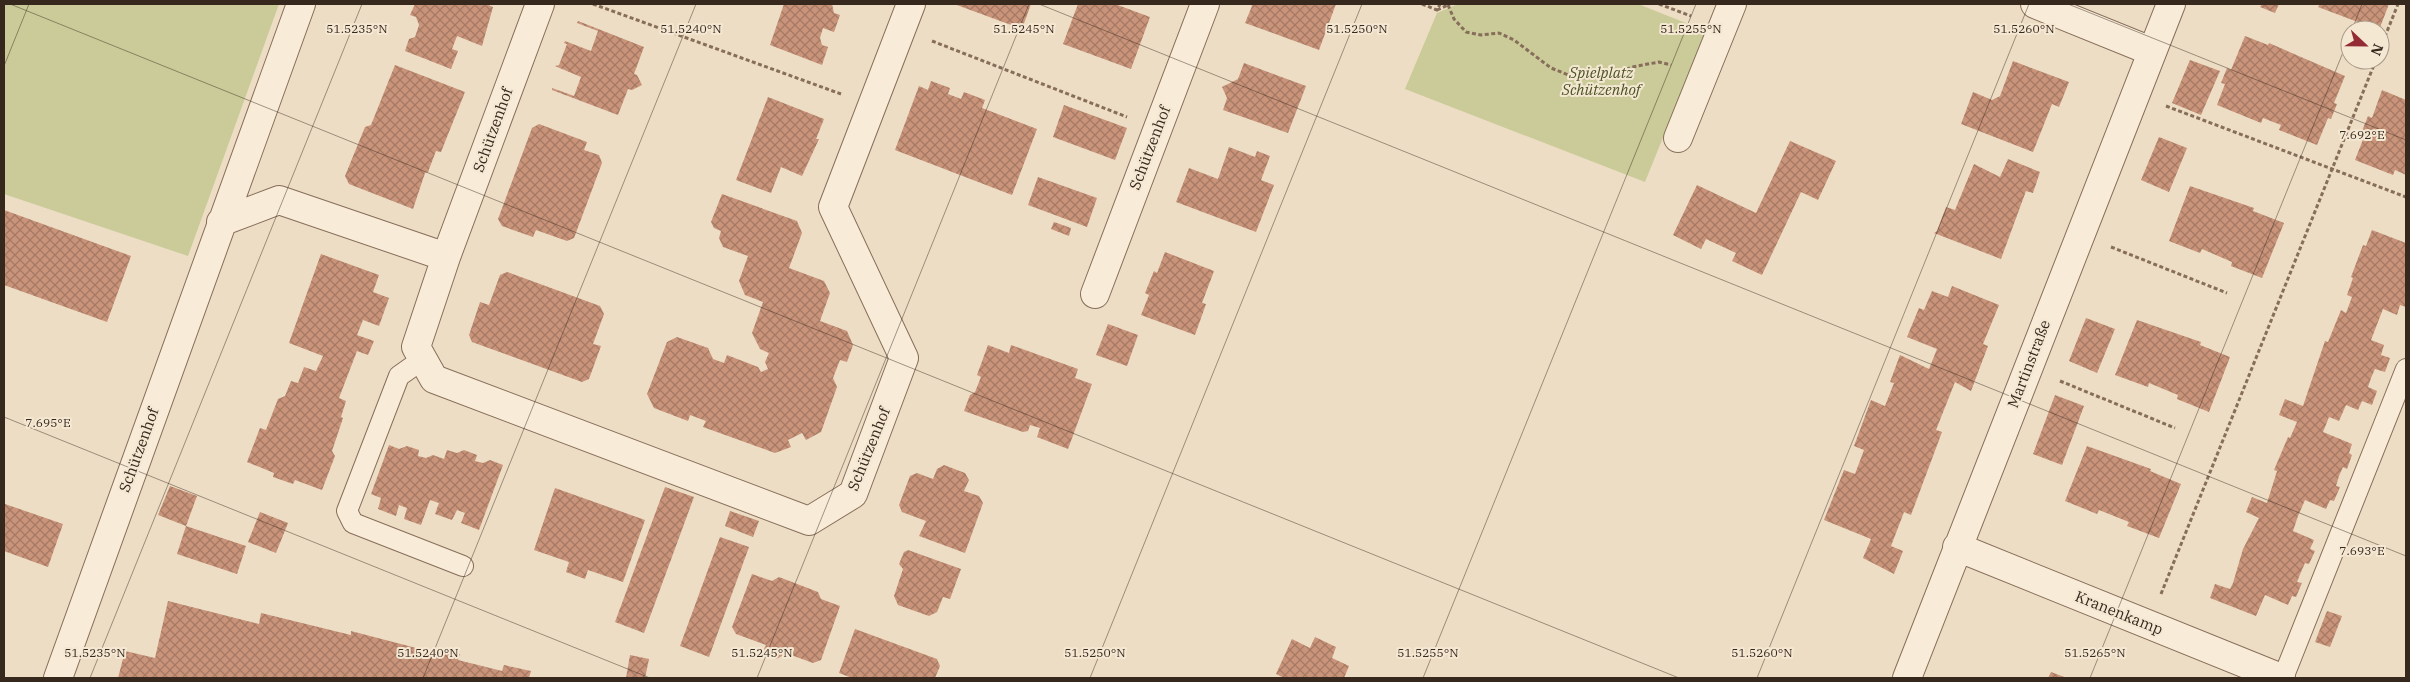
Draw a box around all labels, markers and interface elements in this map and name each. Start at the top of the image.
north arrow [2340,20,2390,70]
text: 51.5235°N [326,21,388,36]
text: 51.5240°N [660,21,722,36]
text: 51.5245°N [993,21,1055,36]
text: 51.5250°N [1326,21,1388,36]
text: 51.5255°N [1660,21,1722,36]
text: 51.5260°N [1993,21,2055,36]
text: N [2367,41,2387,58]
park label: Spielplatz Schützenhof [1561,63,1644,99]
street label: Schützenhof [468,84,517,175]
street label: Schützenhof [1125,102,1175,193]
text: 7.692°E [2339,127,2385,142]
street label: Martinstraße [2003,317,2054,410]
street label: Schützenhof [843,403,894,493]
street label: Schützenhof [114,404,163,495]
text: 7.695°E [25,415,71,430]
text: 7.693°E [2339,543,2385,558]
street label: Kranenkamp [2073,586,2166,639]
text: 51.5235°N [64,645,126,660]
text: 51.5240°N [397,645,459,660]
text: 51.5245°N [731,645,793,660]
text: 51.5250°N [1064,645,1126,660]
text: 51.5255°N [1397,645,1459,660]
text: 51.5260°N [1731,645,1793,660]
text: 51.5265°N [2064,645,2126,660]

